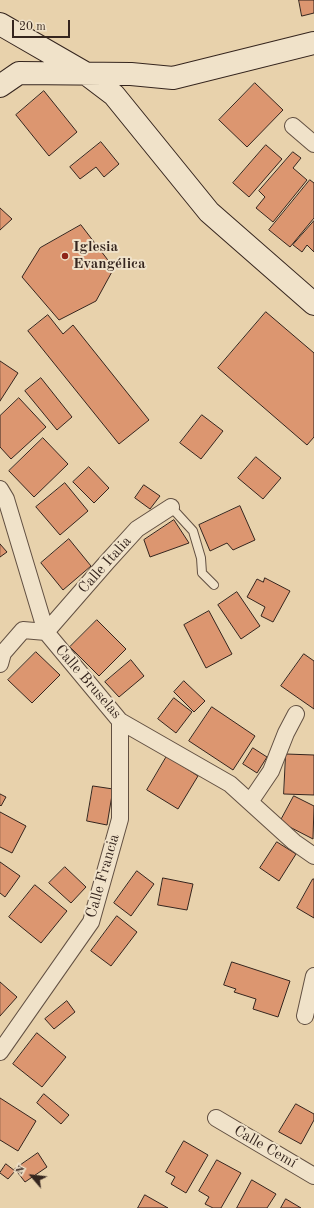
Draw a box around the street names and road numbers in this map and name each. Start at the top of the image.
street label: Calle Italia [75,533,135,597]
street label: Calle Bruselas [51,641,125,723]
street label: Calle Francia [82,832,124,920]
street label: Calle Cemí [230,1122,300,1172]

